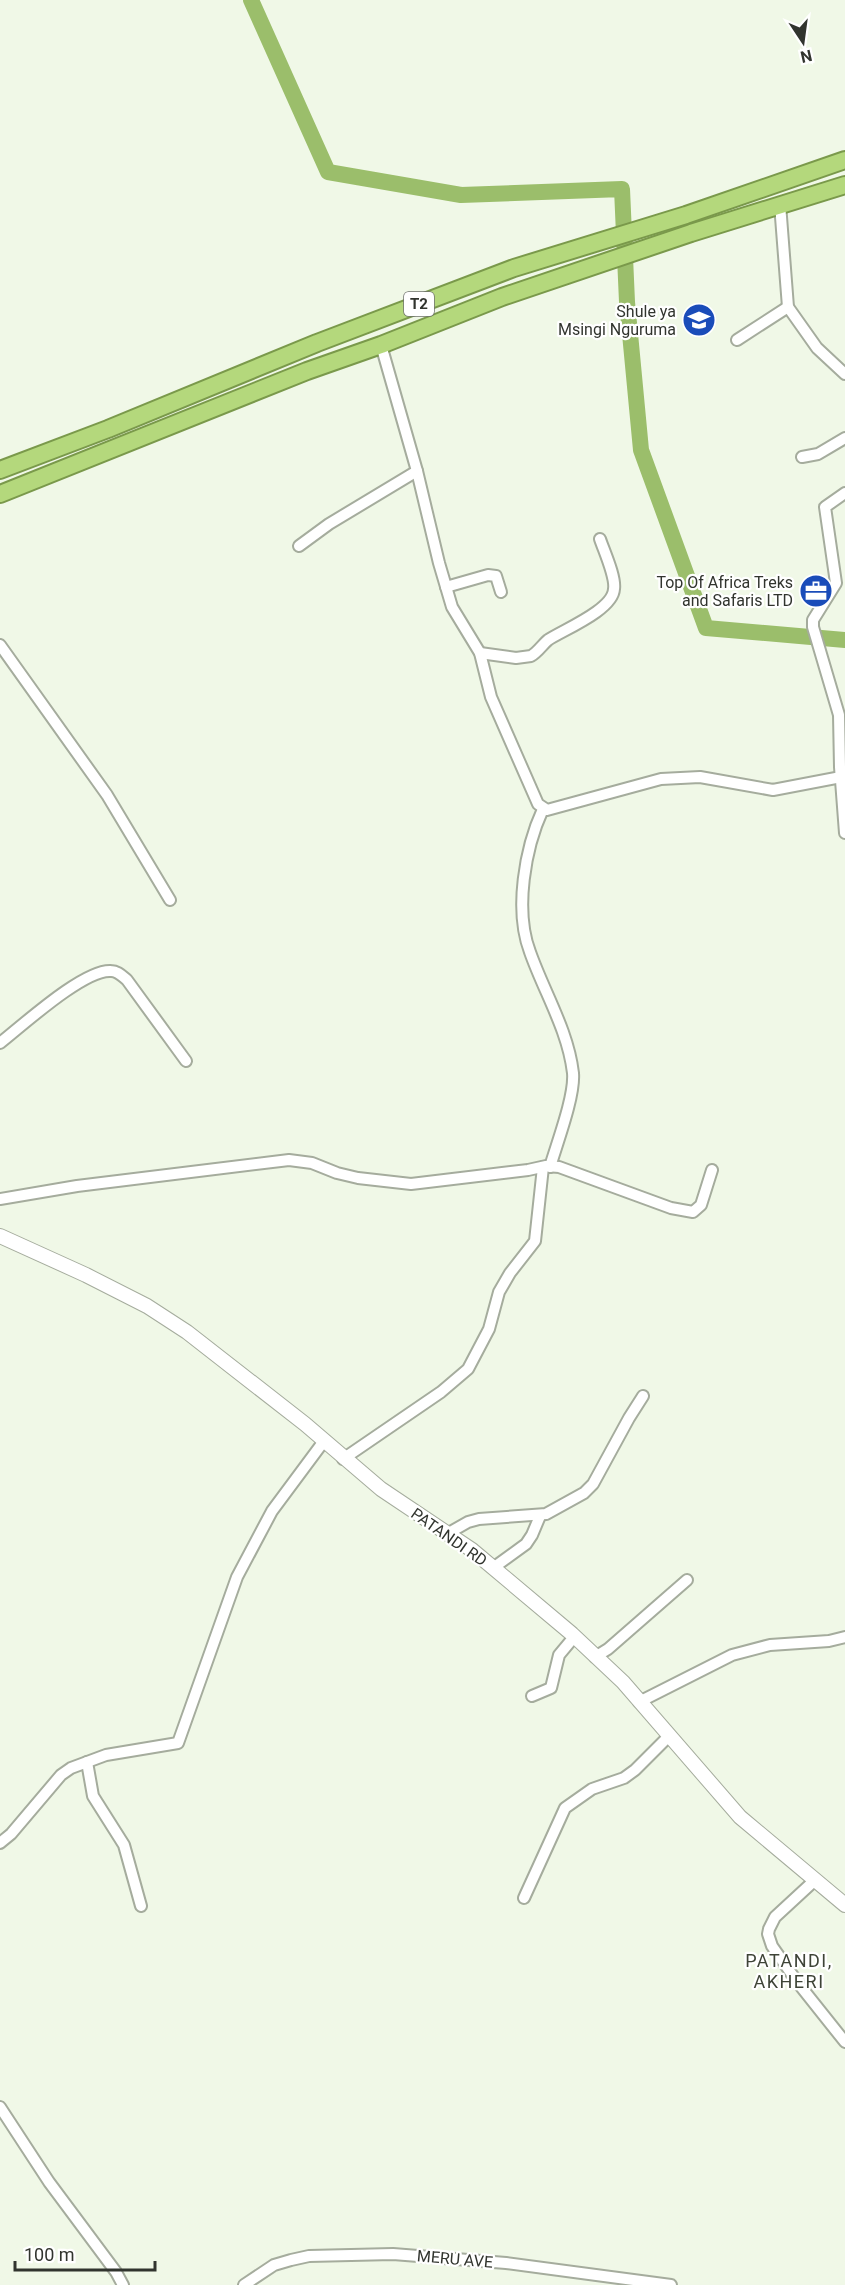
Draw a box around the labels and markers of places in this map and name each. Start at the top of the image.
place label: Shule ya Msingi Nguruma [558,302,676,339]
school or university icon: Shule ya Msingi Nguruma [681,302,717,338]
place label: Top Of Africa Treks and Safaris LTD [656,573,793,610]
office icon: Top Of Africa Treks and Safaris LTD [798,573,834,609]

